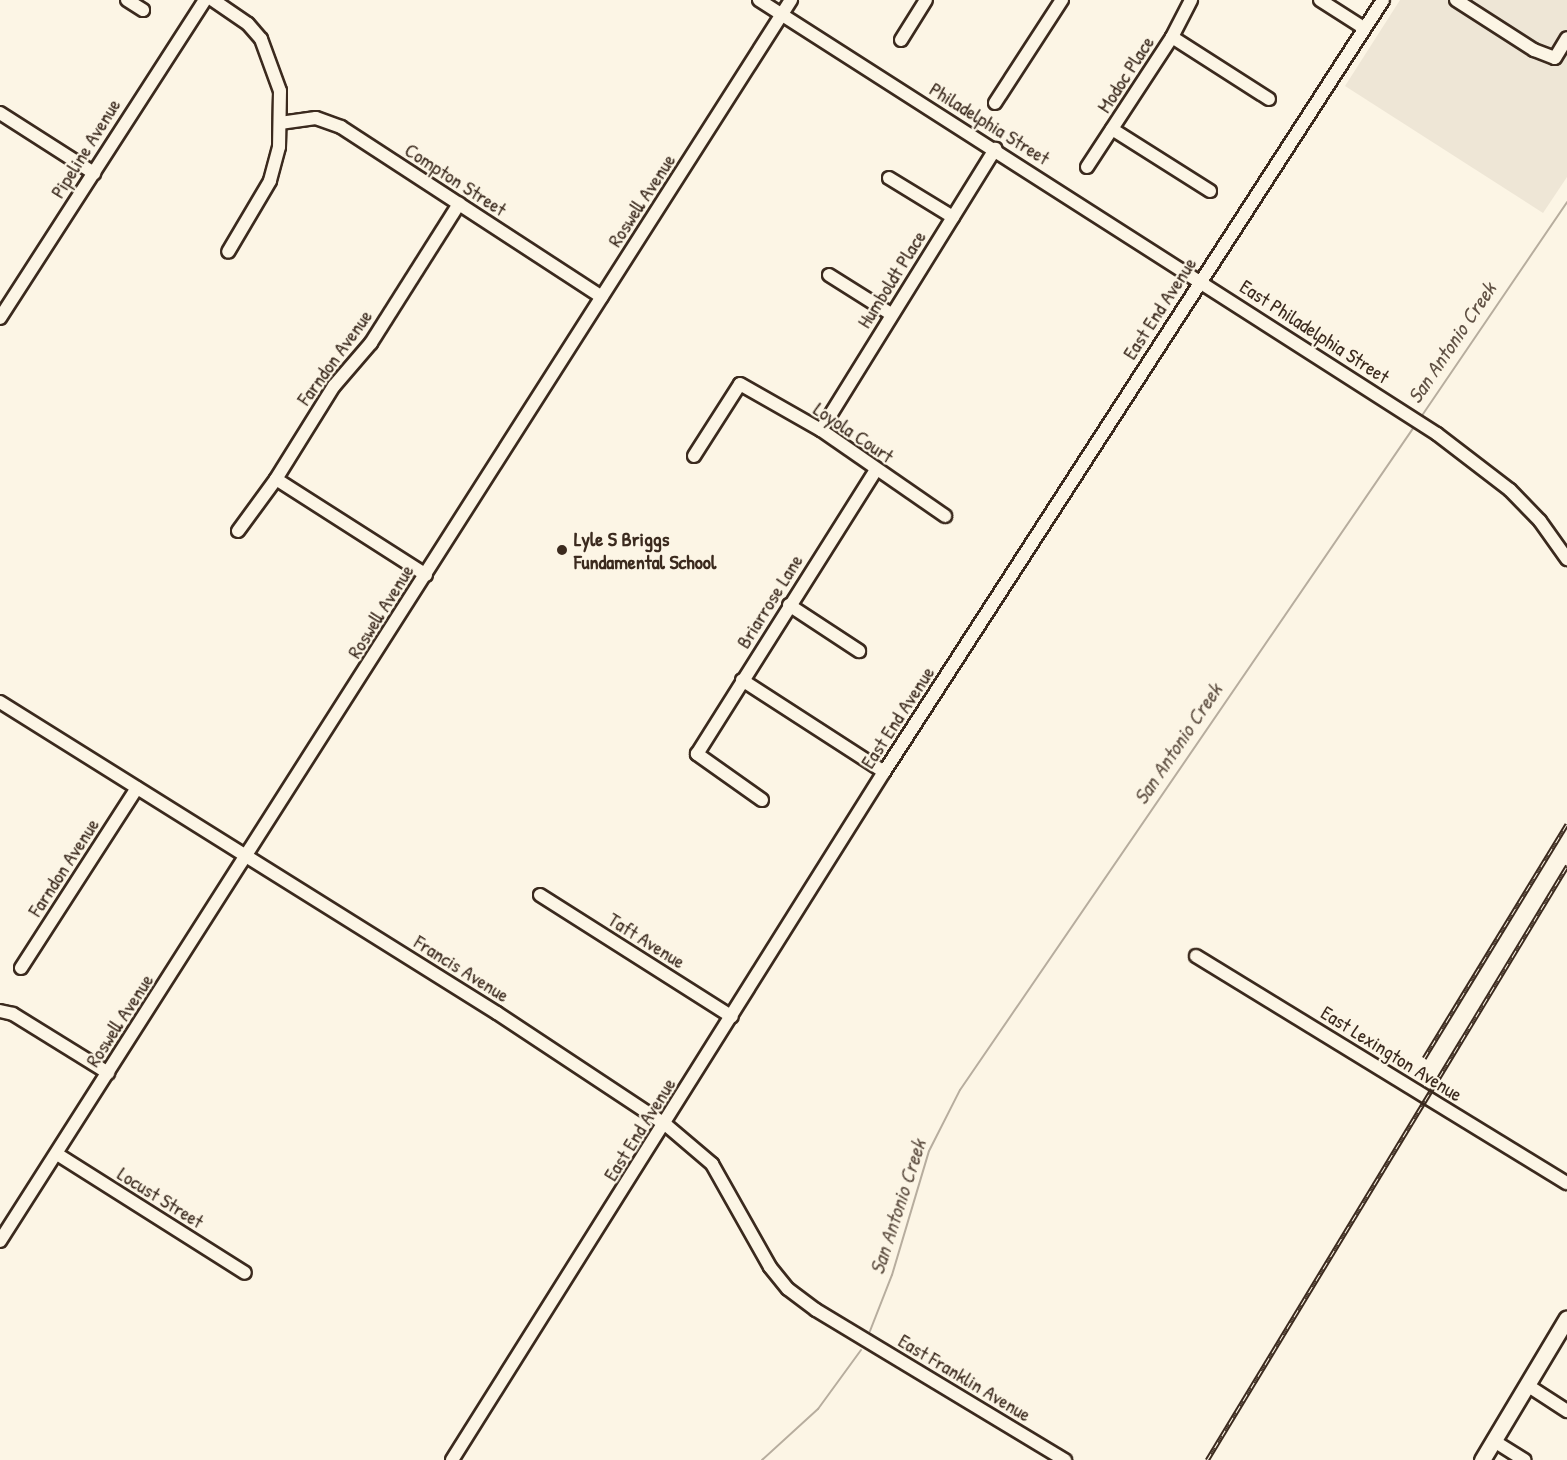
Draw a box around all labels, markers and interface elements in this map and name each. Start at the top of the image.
street label: Modoc Place [1091,31,1159,117]
street label: Philadelphia Street [925,76,1055,170]
street label: Pipeline Avenue [45,94,125,202]
street label: Compton Street [401,137,511,221]
street label: Roswell Avenue [602,149,680,251]
street label: Humboldt Place [852,226,930,332]
street label: East End Avenue [1117,252,1201,364]
street label: East Philadelphia Street [1236,274,1394,388]
water label: San Antonio Creek [1402,278,1502,408]
street label: Farndon Avenue [291,305,377,409]
street label: Loyola Court [809,397,899,467]
place label: Lyle S Briggs Fundamental School [574,526,716,573]
marker: Lyle S Briggs Fundamental School [555,543,569,557]
street label: Briarrose Lane [731,550,807,652]
street label: Roswell Avenue [342,560,418,662]
street label: East End Avenue [855,661,939,773]
water label: San Antonio Creek [1128,679,1228,809]
street label: Farndon Avenue [22,813,104,921]
street label: Taft Avenue [604,907,690,973]
street label: Francis Avenue [410,929,514,1007]
street label: Roswell Avenue [80,969,158,1071]
street label: East Lexington Avenue [1317,1000,1467,1106]
street label: East End Avenue [598,1073,680,1185]
water label: San Antonio Creek [864,1136,932,1278]
street label: Locust Street [114,1161,208,1233]
street label: East Franklin Avenue [894,1328,1036,1426]

